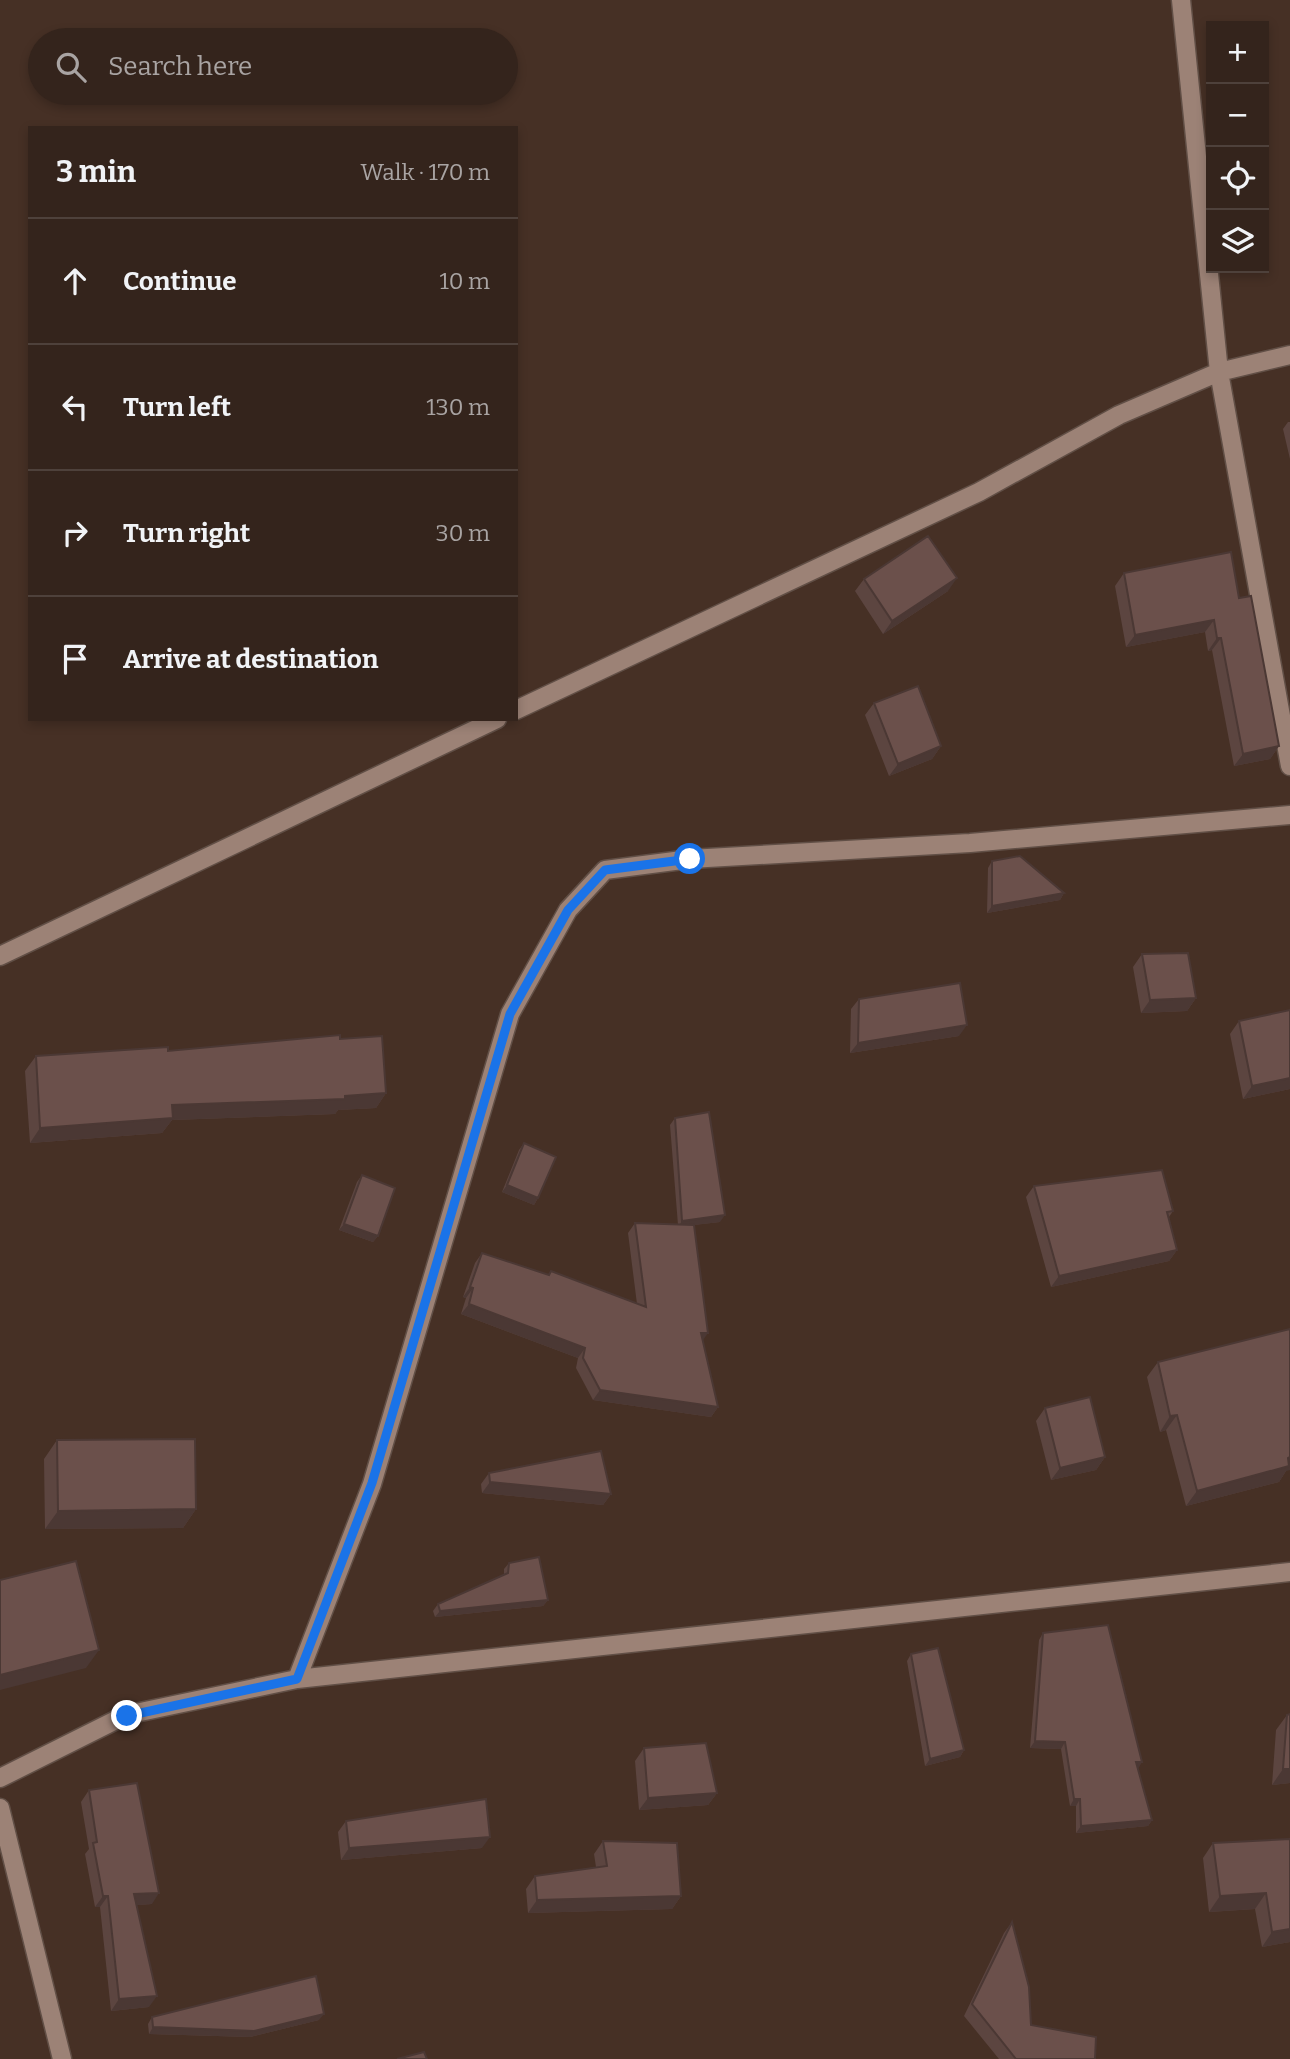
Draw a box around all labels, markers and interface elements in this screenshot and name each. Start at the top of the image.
map controls [1206,21,1269,273]
button: + [1206,21,1269,84]
search box [28,28,518,105]
icon: search [52,48,90,86]
text: Search here [108,51,252,82]
button: − [1206,84,1269,147]
button: locate [1206,147,1269,210]
text: 3 min [56,154,136,190]
text: Walk · 170 m [361,158,490,186]
button: layers [1206,210,1269,273]
icon: ahead [56,262,94,300]
text: Continue [123,266,237,297]
text: 10 m [439,267,490,295]
icon: left [56,388,94,426]
text: Turn left [123,392,231,423]
text: 130 m [426,393,490,421]
icon: right [56,514,94,552]
text: Turn right [123,518,250,549]
text: 30 m [436,519,490,547]
icon: arrive [56,640,94,678]
text: Arrive at destination [123,644,378,675]
route start [674,843,705,874]
route end [111,1700,142,1731]

